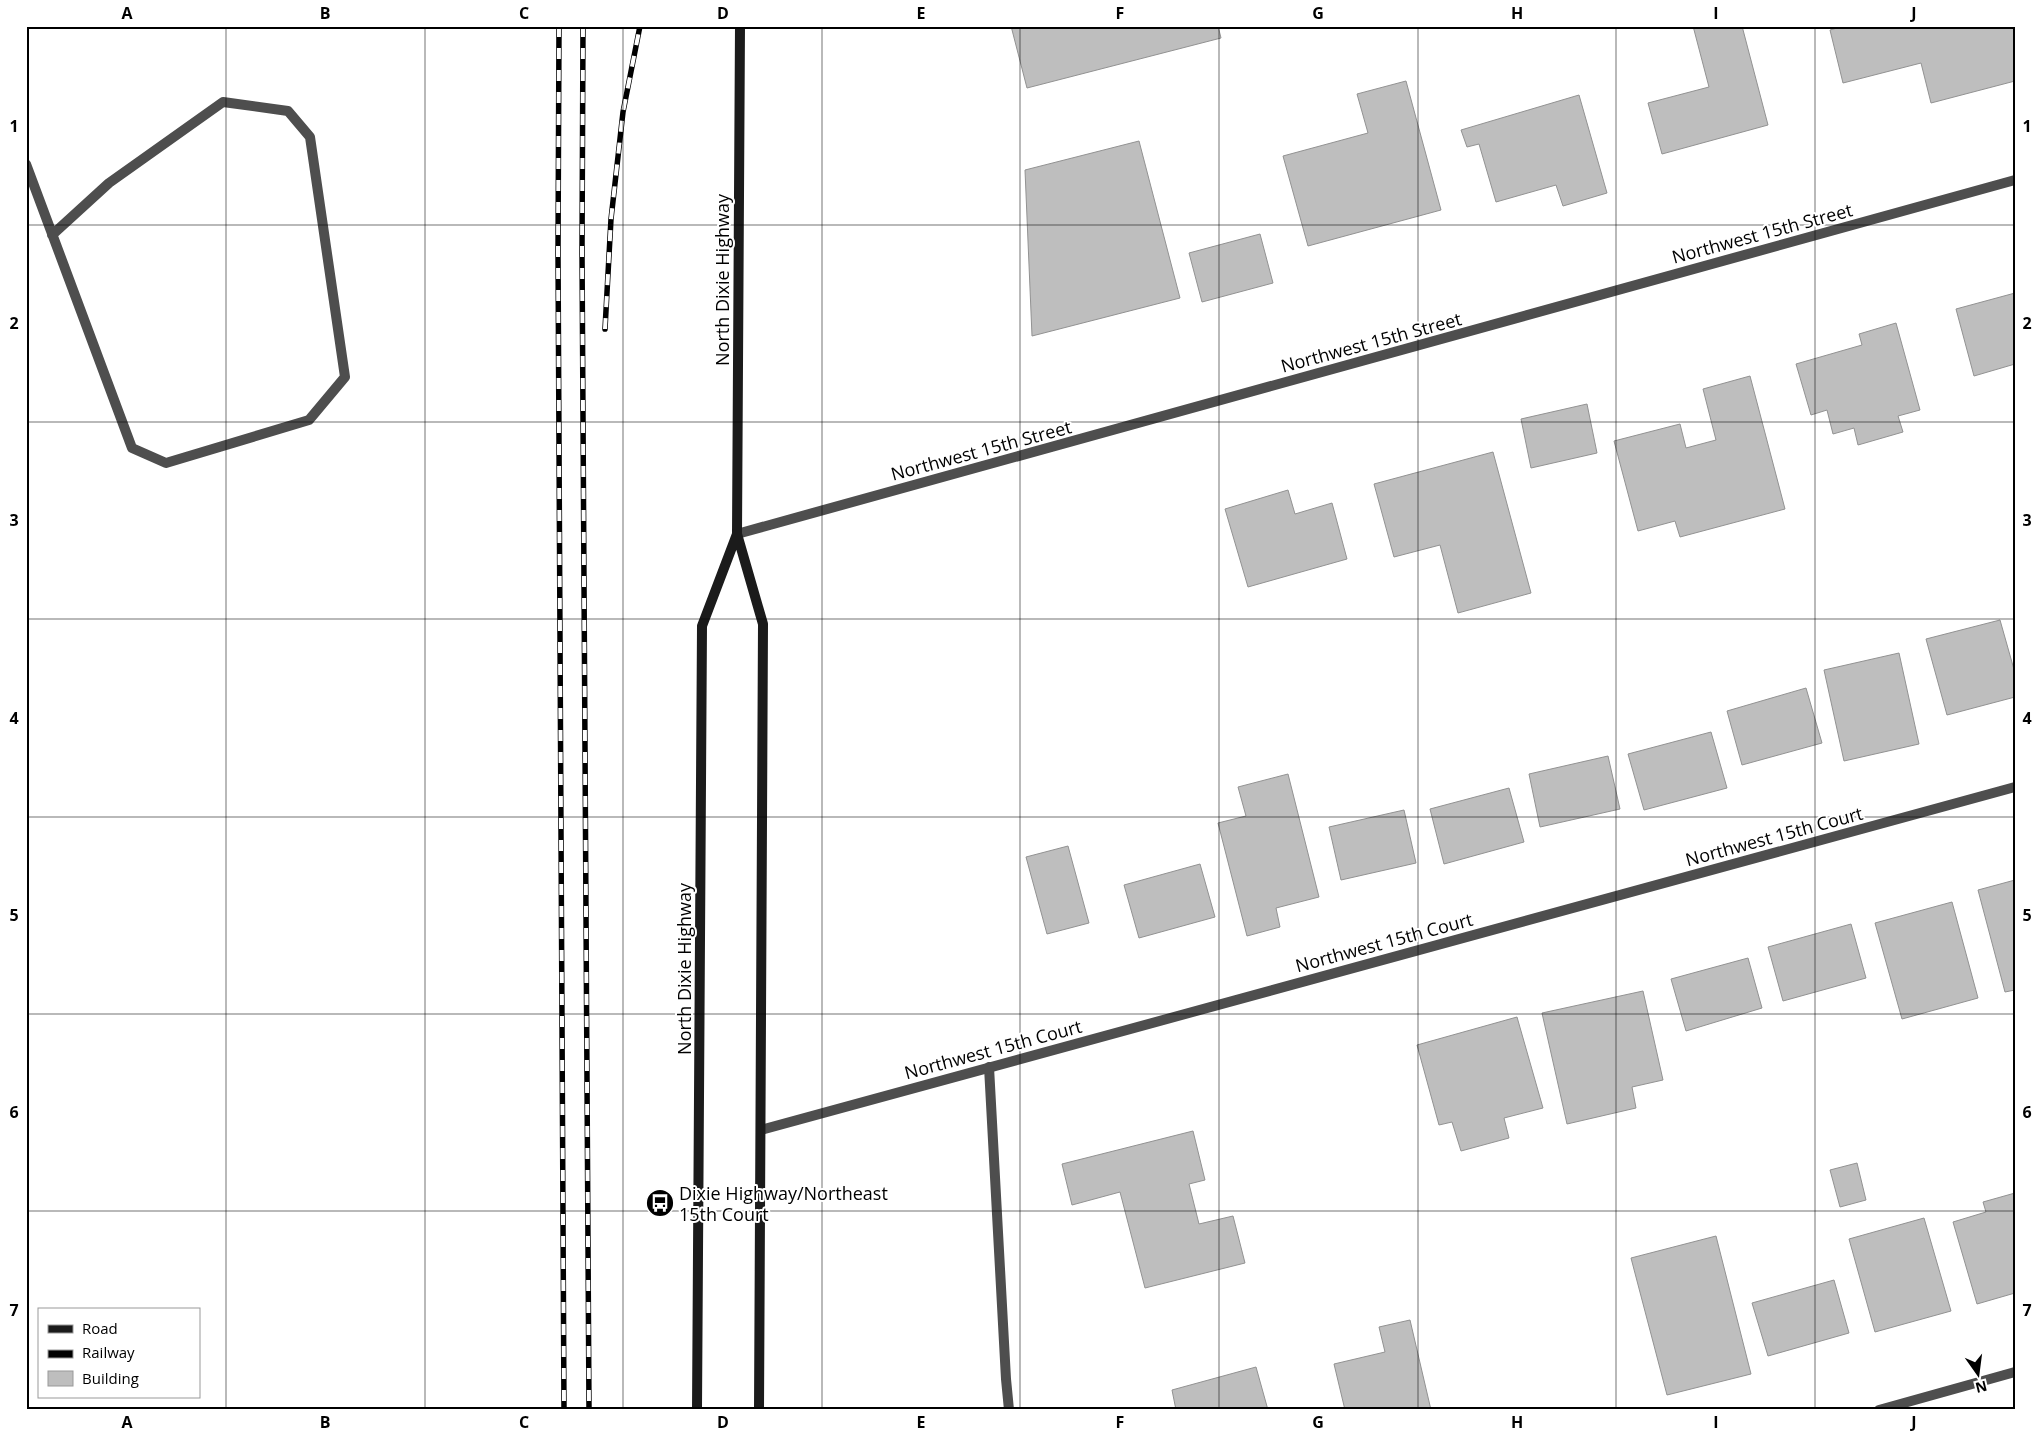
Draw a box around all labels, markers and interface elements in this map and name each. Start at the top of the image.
text: A [121,2,133,24]
text: B [320,2,330,24]
text: C [519,2,529,24]
text: D [717,2,729,24]
text: E [917,2,926,24]
text: F [1116,2,1124,24]
text: G [1312,2,1324,24]
text: H [1511,2,1523,24]
text: I [1713,2,1719,24]
text: J [1909,2,1917,24]
text: 1 [9,115,19,137]
text: 1 [2022,115,2032,137]
street label: North Dixie Highway [710,193,734,366]
street label: Northwest 15th Street [1669,197,1855,269]
street label: Northwest 15th Street [1278,306,1464,378]
text: 2 [9,312,19,334]
text: 2 [2022,312,2032,334]
street label: Northwest 15th Street [888,414,1074,486]
text: 3 [9,509,19,531]
text: 3 [2022,509,2032,531]
text: 4 [9,707,19,729]
text: 4 [2022,707,2032,729]
street label: Northwest 15th Court [1683,801,1865,871]
street label: North Dixie Highway [672,882,696,1055]
text: 5 [9,904,19,926]
text: 5 [2022,904,2032,926]
street label: Northwest 15th Court [1293,907,1475,977]
street label: Northwest 15th Court [902,1014,1084,1084]
text: 6 [9,1101,19,1123]
text: 6 [2022,1101,2032,1123]
place label: Dixie Highway/Northeast 15th Court [679,1181,888,1226]
bus stop icon: Dixie Highway/Northeast 15th Court [645,1188,675,1218]
text: 7 [9,1299,19,1321]
text: 7 [2022,1299,2032,1321]
legend [38,1308,200,1398]
text: Road [82,1318,118,1338]
text: Railway [82,1342,135,1362]
north arrow [1954,1348,2004,1398]
text: Building [82,1368,139,1388]
text: N [1973,1377,1989,1398]
text: A [121,1411,133,1433]
text: B [320,1411,330,1433]
text: C [519,1411,529,1433]
text: D [717,1411,729,1433]
text: E [917,1411,926,1433]
text: F [1116,1411,1124,1433]
text: G [1312,1411,1324,1433]
text: H [1511,1411,1523,1433]
text: I [1713,1411,1719,1433]
text: J [1909,1411,1917,1433]

